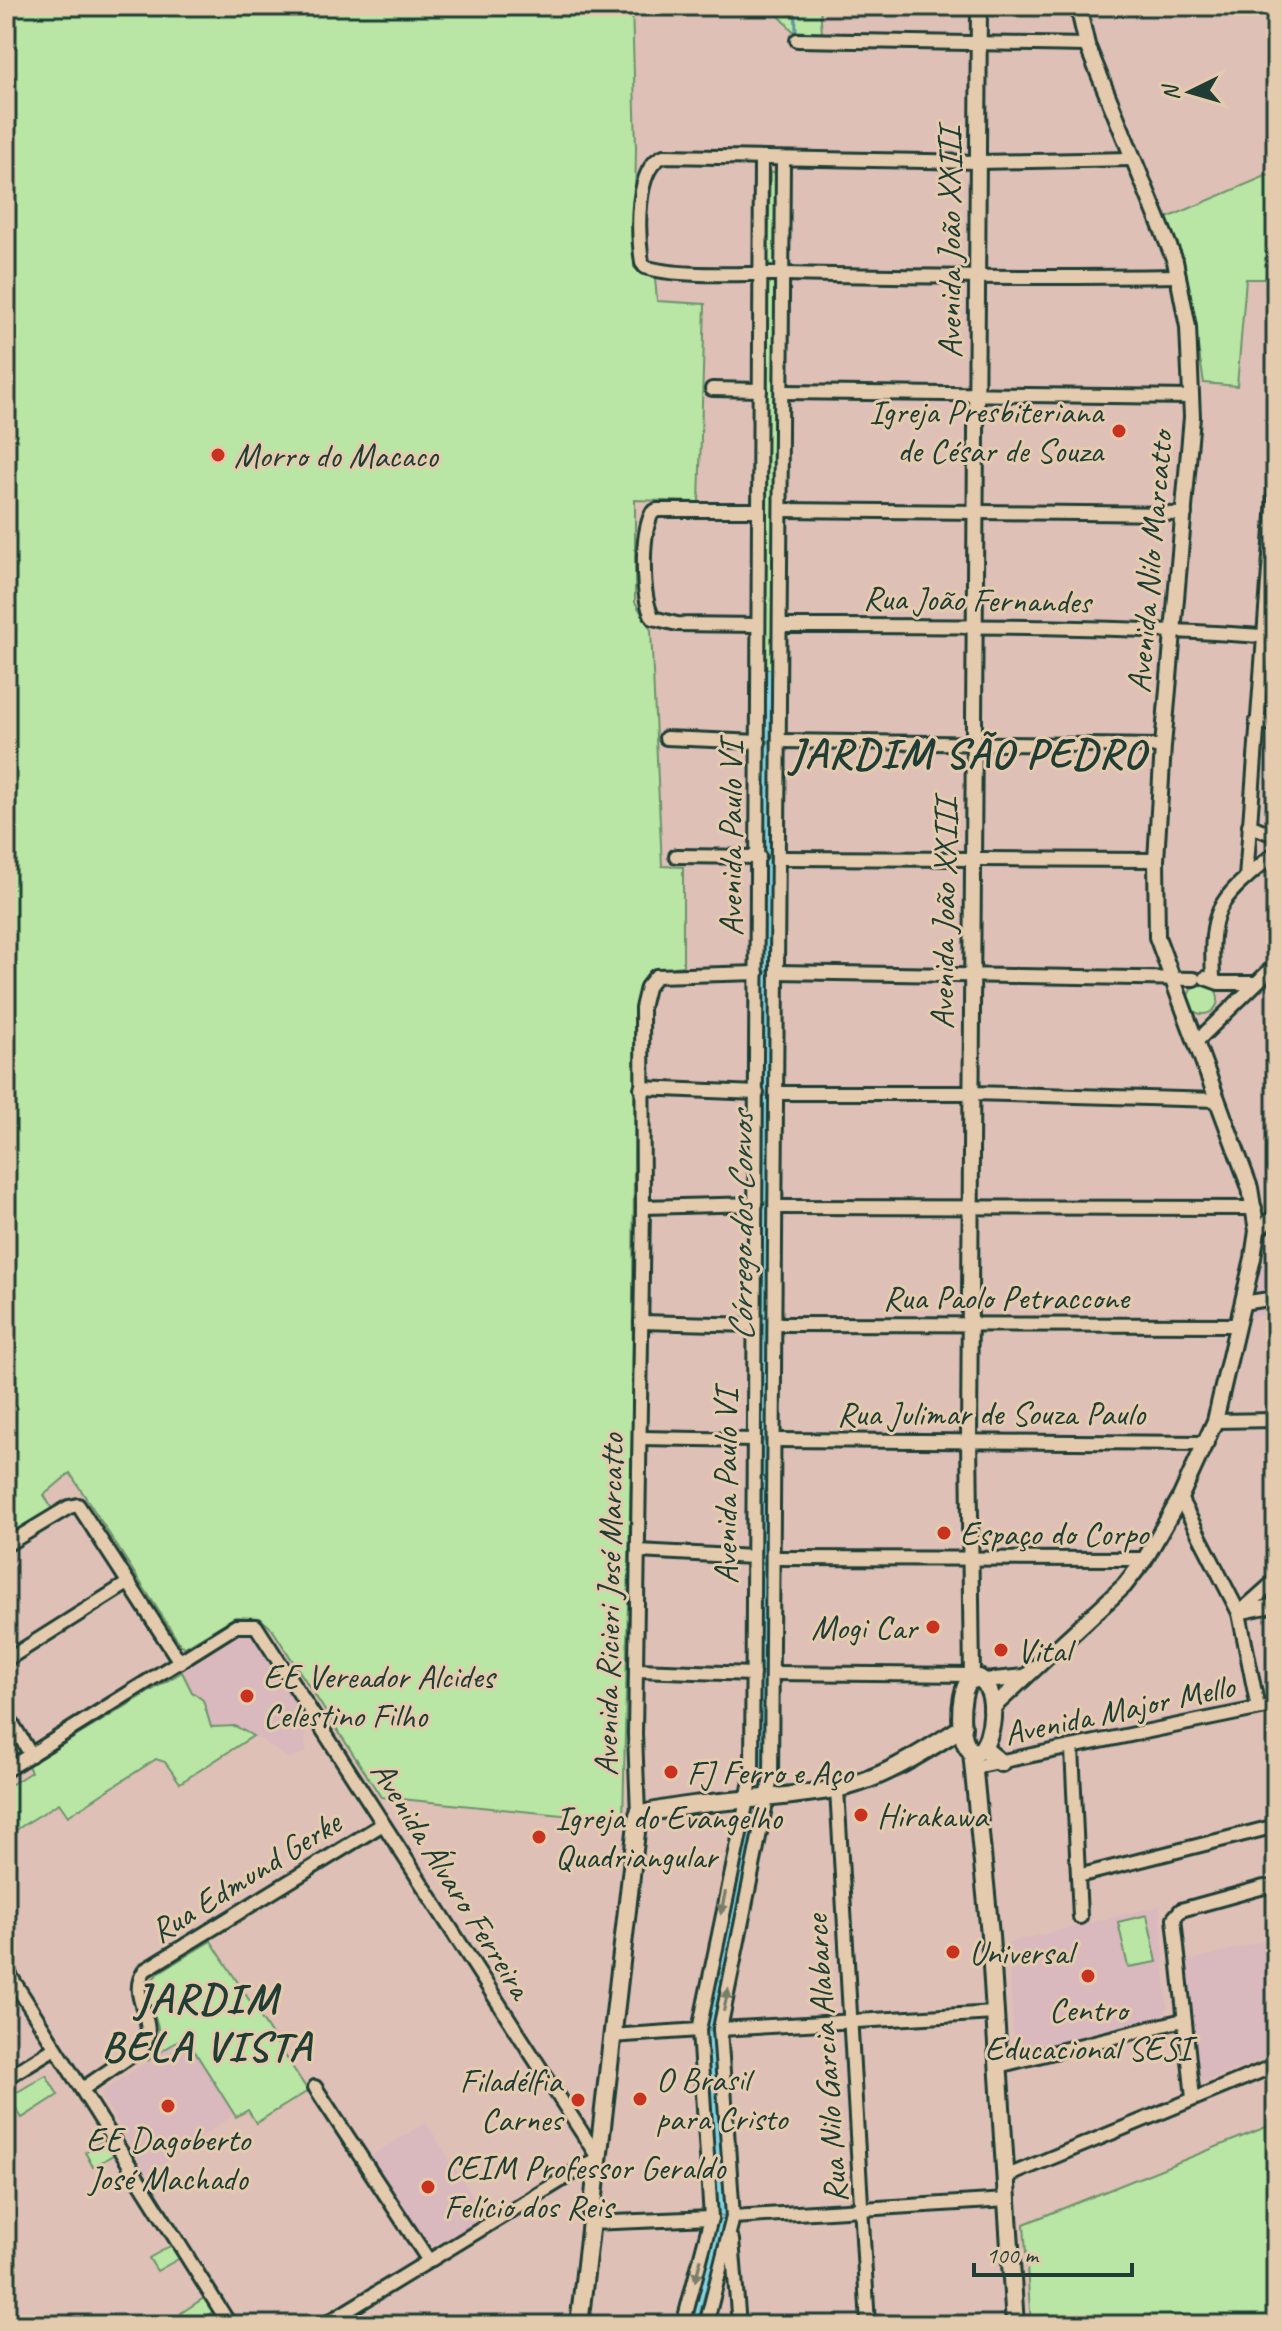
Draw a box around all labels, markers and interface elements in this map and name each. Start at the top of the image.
north arrow [1150,52,1230,132]
text: N [1156,82,1186,102]
street label: Avenida João XXIII [928,121,971,358]
place label: Igreja Presbiteriana de César de Souza [869,390,1105,472]
marker: Igreja Presbiteriana de César de Souza [1110,422,1128,440]
street label: Avenida Nilo Marcatto [1117,425,1183,695]
place label: Morro do Macaco [234,434,440,477]
marker: Morro do Macaco [209,446,227,464]
street label: Rua João Fernandes [863,576,1094,623]
district label: JARDIM SÃO PEDRO [787,727,1150,780]
street label: Avenida Paulo VI [709,734,752,936]
street label: Avenida João XXIII [920,792,967,1030]
water label: Córrego dos Corvos [718,1107,764,1341]
street label: Rua Paolo Petraccone [883,1276,1131,1319]
street label: Avenida Paulo VI [704,1382,747,1584]
street label: Rua Julimar de Souza Paulo [837,1392,1147,1435]
street label: Avenida Ricieri José Marcatto [584,1432,633,1776]
place label: Espaço do Corpo [960,1512,1150,1555]
marker: Espaço do Corpo [935,1524,953,1542]
place label: Mogi Car [811,1606,920,1649]
marker: Mogi Car [924,1618,942,1636]
place label: Vital [1017,1629,1077,1672]
marker: Vital [992,1641,1010,1659]
place label: EE Vereador Alcides Celestino Filho [263,1655,497,1737]
street label: Avenida Major Mello [1000,1664,1240,1755]
marker: EE Vereador Alcides Celestino Filho [238,1687,256,1705]
place label: FJ Ferro e Aço [687,1751,855,1794]
street label: Avenida Álvaro Ferreira [361,1752,544,2009]
marker: FJ Ferro e Aço [662,1763,680,1781]
place label: Hirakawa [877,1794,990,1837]
place label: Igreja do Evangelho Quadriangular [555,1796,784,1878]
street label: Rua Edmund Gerke [142,1800,350,1952]
marker: Hirakawa [852,1806,870,1824]
marker: Igreja do Evangelho Quadriangular [530,1828,548,1846]
one-way arrow [717,1891,729,1916]
street label: Rua Nilo Garcia Alabarce [794,1911,857,2204]
place label: Universal [969,1931,1079,1974]
marker: Universal [944,1943,962,1961]
marker: Centro Educacional SESI [1079,1967,1097,1985]
district label: JARDIM BELA VISTA [101,1972,313,2073]
one-way arrow [720,1987,733,2012]
place label: Centro Educacional SESI [985,1988,1199,2070]
place label: O Brasil para Cristo [656,2058,789,2140]
place label: Filadélfia Carnes [460,2059,565,2141]
marker: O Brasil para Cristo [631,2090,649,2108]
marker: Filadélfia Carnes [569,2091,587,2109]
marker: EE Dagoberto José Machado [159,2097,177,2115]
place label: EE Dagoberto José Machado [86,2118,252,2200]
place label: CEIM Professor Geraldo Felício dos Reis [444,2146,727,2228]
marker: CEIM Professor Geraldo Felício dos Reis [419,2178,437,2196]
scale bar [974,2227,1132,2277]
text: 100 m [986,2240,1040,2270]
one-way arrow [692,2258,704,2283]

